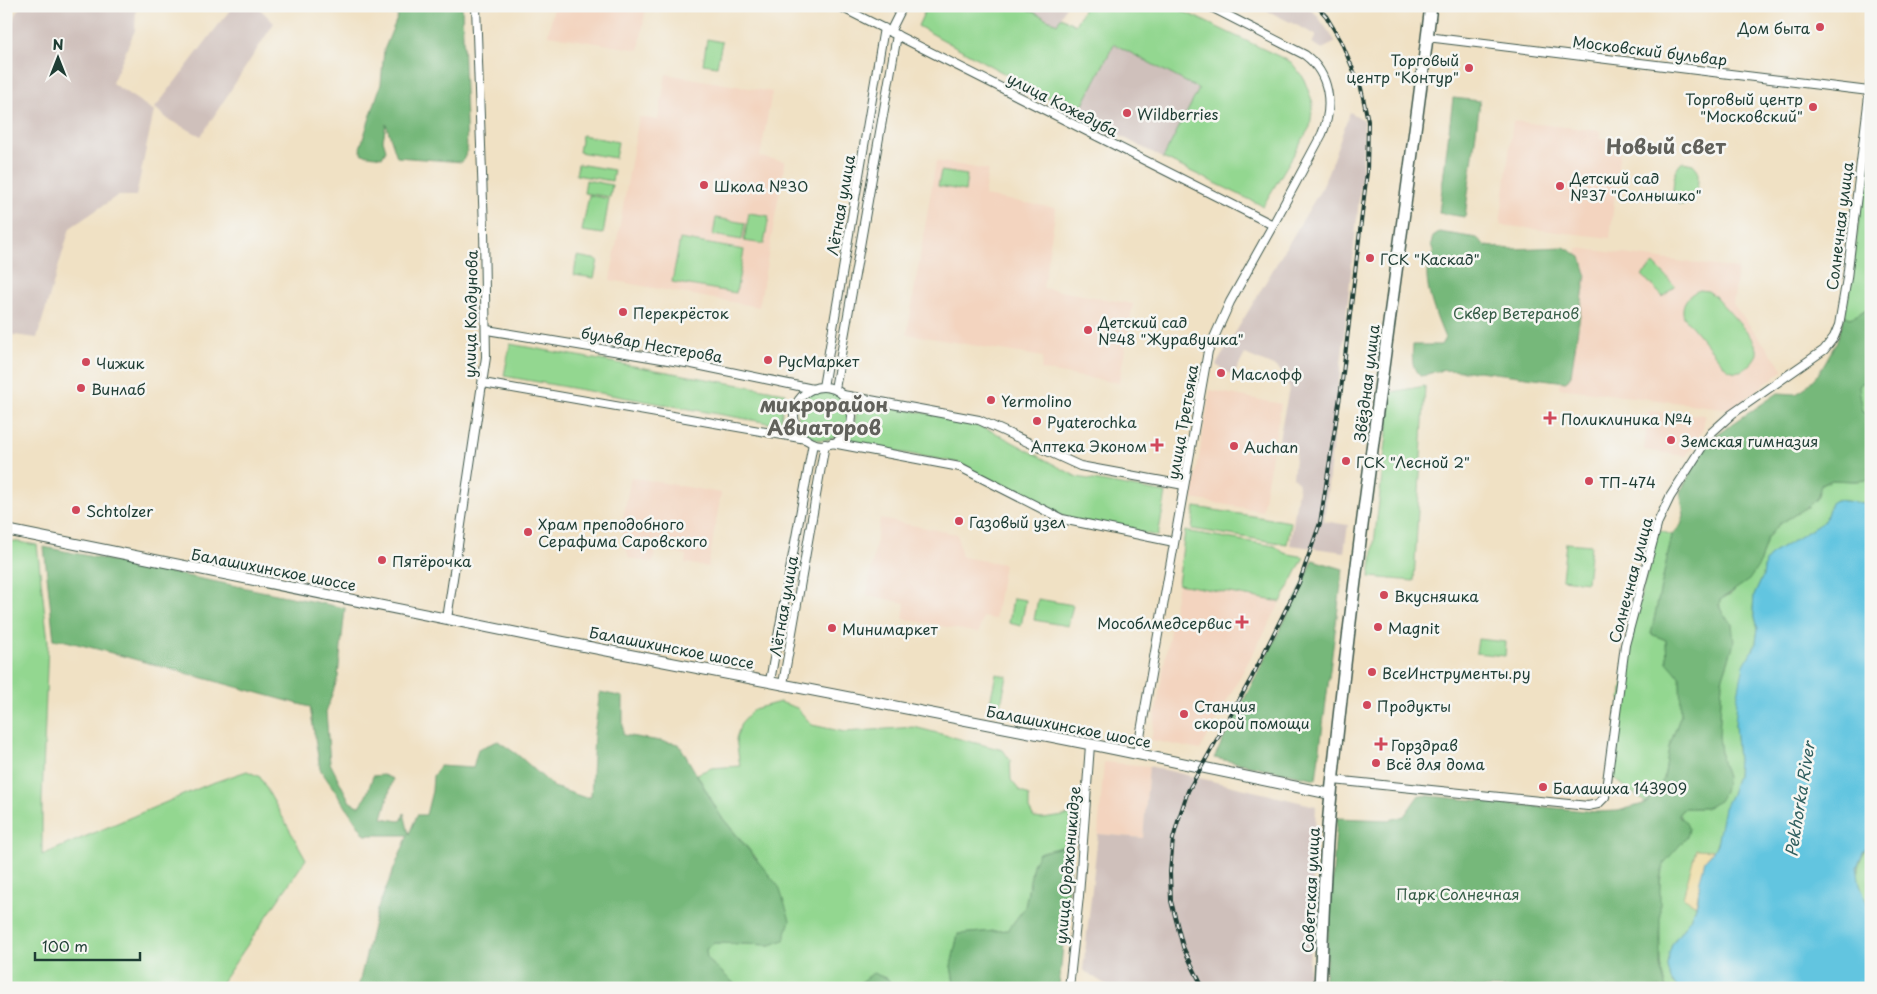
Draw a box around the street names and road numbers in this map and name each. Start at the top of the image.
street label: Московский бульвар [1571,29,1729,71]
street label: улица Кожедуба [1003,66,1123,142]
street label: Лётная улица [820,152,860,257]
street label: Солнечная улица [1820,160,1858,291]
street label: улица Колдунова [457,249,483,378]
street label: бульвар Нестерова [579,320,725,368]
street label: Звёздная улица [1347,322,1385,443]
street label: улица Третьяка [1161,362,1204,481]
street label: Солнечная улица [1602,514,1658,645]
street label: Балашихинское шоссе [190,542,358,596]
street label: Лётная улица [763,553,803,658]
street label: Балашихинское шоссе [588,620,756,674]
street label: Балашихинское шоссе [985,699,1153,753]
street label: улица Орджоникидзе [1049,785,1085,945]
street label: Советская улица [1295,826,1325,953]

